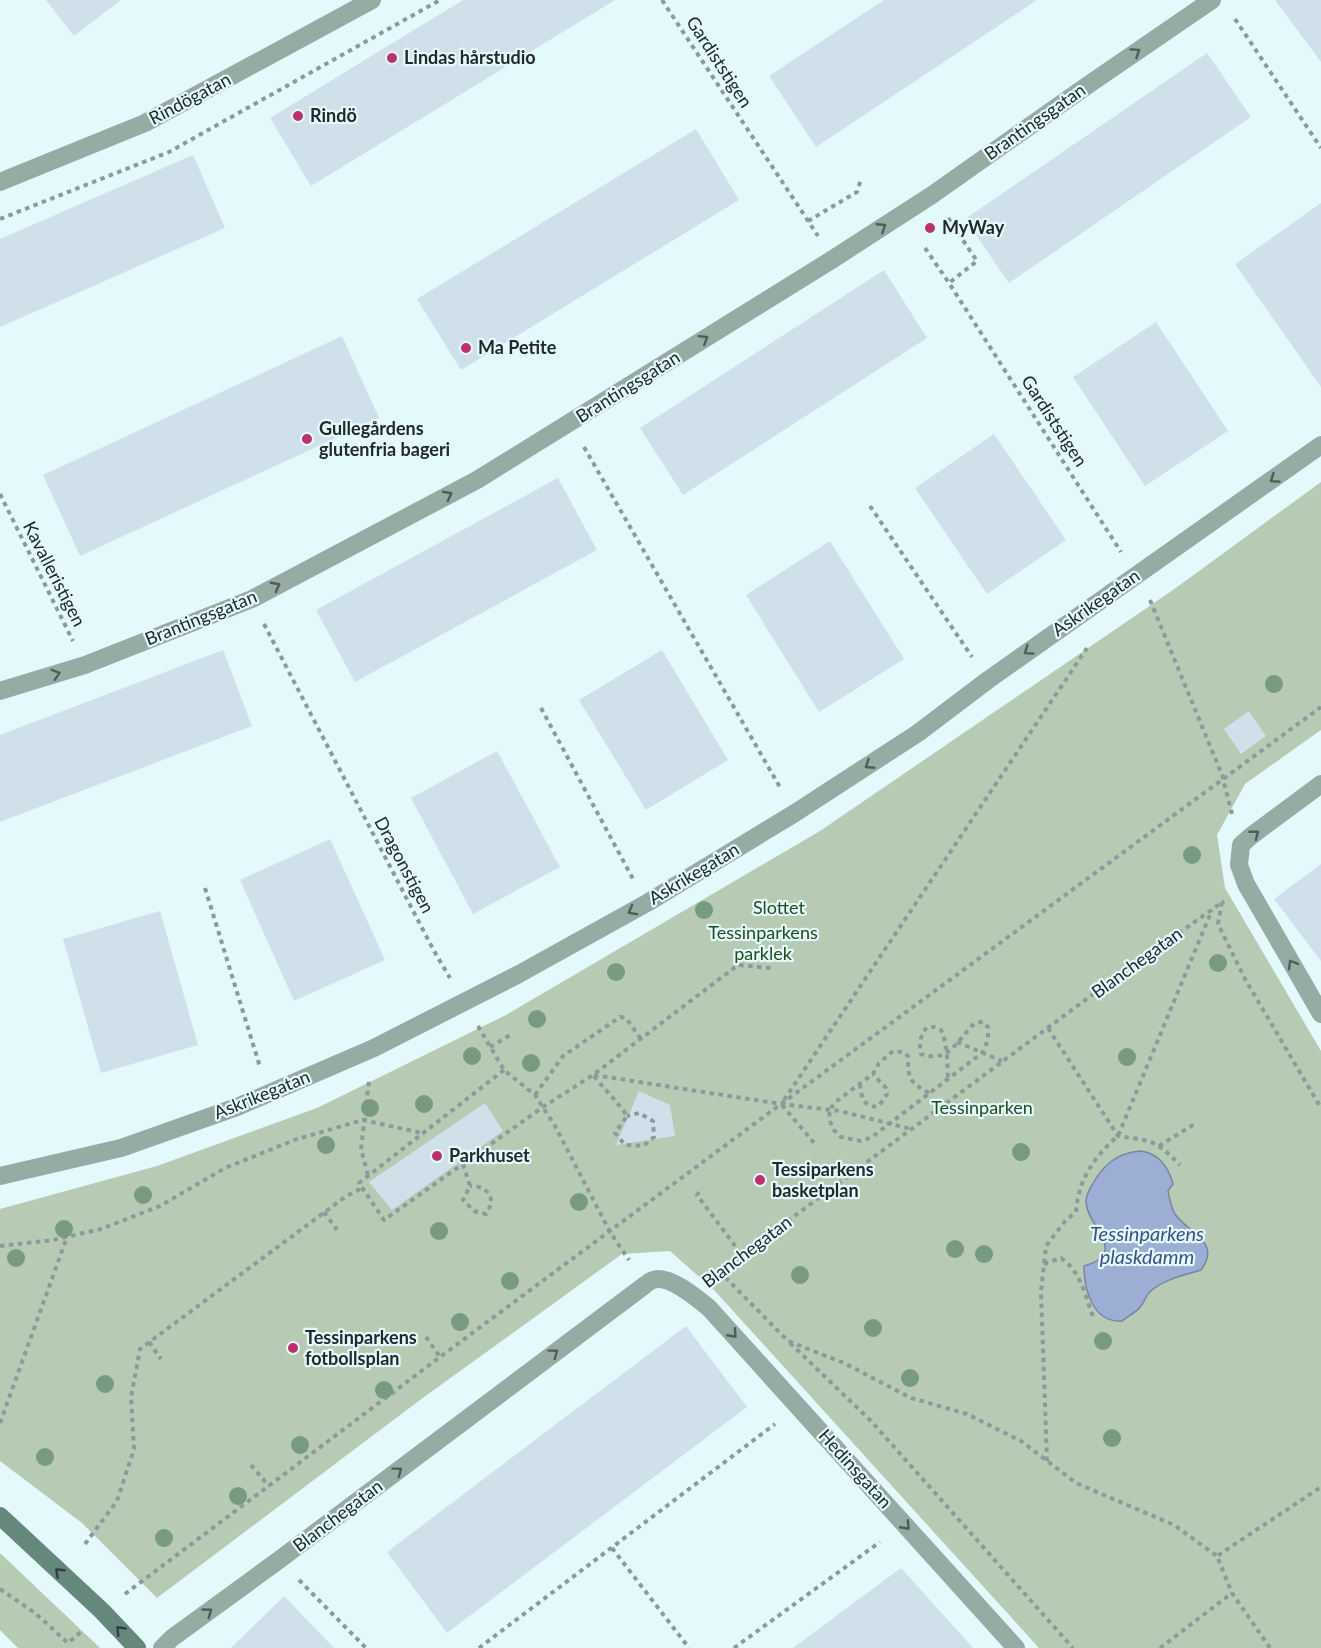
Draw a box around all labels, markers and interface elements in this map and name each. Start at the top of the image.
street label: Gardiststigen [682,12,758,111]
place label: Lindas hårstudio [404,46,536,68]
one-way arrow [1129,48,1140,59]
marker: Lindas hårstudio [385,51,399,65]
street label: Rindögatan [145,67,234,129]
street label: Brantingsgatan [980,78,1089,164]
place label: Rindö [310,104,357,126]
marker: Rindö [291,109,305,123]
place label: MyWay [942,216,1005,238]
marker: MyWay [923,221,937,235]
one-way arrow [876,223,886,235]
one-way arrow [698,335,708,347]
place label: Ma Petite [478,336,557,358]
marker: Ma Petite [459,341,473,355]
street label: Brantingsgatan [571,345,684,427]
street label: Gardiststigen [1017,371,1093,470]
place label: Gullegårdens glutenfria bageri [319,417,450,460]
marker: Gullegårdens glutenfria bageri [300,432,314,446]
one-way arrow [1269,472,1280,483]
one-way arrow [442,491,452,502]
street label: Kavalleristigen [19,517,91,630]
street label: Askrikegatan [1047,564,1143,640]
one-way arrow [269,582,280,593]
street label: Brantingsgatan [142,585,260,649]
one-way arrow [1023,644,1034,655]
one-way arrow [50,669,61,681]
one-way arrow [865,757,876,768]
street label: Dragonstigen [370,813,439,916]
one-way arrow [1248,830,1259,841]
street label: Askrikegatan [644,838,743,909]
park label: Slottet [753,896,806,918]
one-way arrow [628,904,638,915]
park label: Tessinparkens parklek [708,921,818,964]
street label: Blanchegatan [1087,922,1186,1002]
one-way arrow [1287,960,1299,970]
street label: Askrikegatan [210,1065,313,1123]
park label: Tessinparken [931,1096,1033,1118]
place label: Parkhuset [449,1144,530,1166]
marker: Parkhuset [430,1149,444,1163]
place label: Tessiparkens basketplan [772,1158,874,1201]
marker: Tessiparkens basketplan [753,1173,767,1187]
street label: Blanchegatan [697,1210,796,1292]
water label: Tessinparkens plaskdamm [1090,1221,1204,1268]
place label: Tessinparkens fotbollsplan [305,1326,417,1369]
one-way arrow [726,1327,737,1338]
marker: Tessinparkens fotbollsplan [286,1341,300,1355]
one-way arrow [547,1350,558,1361]
street label: Hedinsgatan [815,1424,897,1512]
one-way arrow [391,1467,402,1478]
street label: Blanchegatan [288,1474,387,1556]
one-way arrow [899,1519,910,1529]
one-way arrow [56,1568,67,1579]
one-way arrow [201,1608,212,1619]
one-way arrow [116,1626,127,1637]

